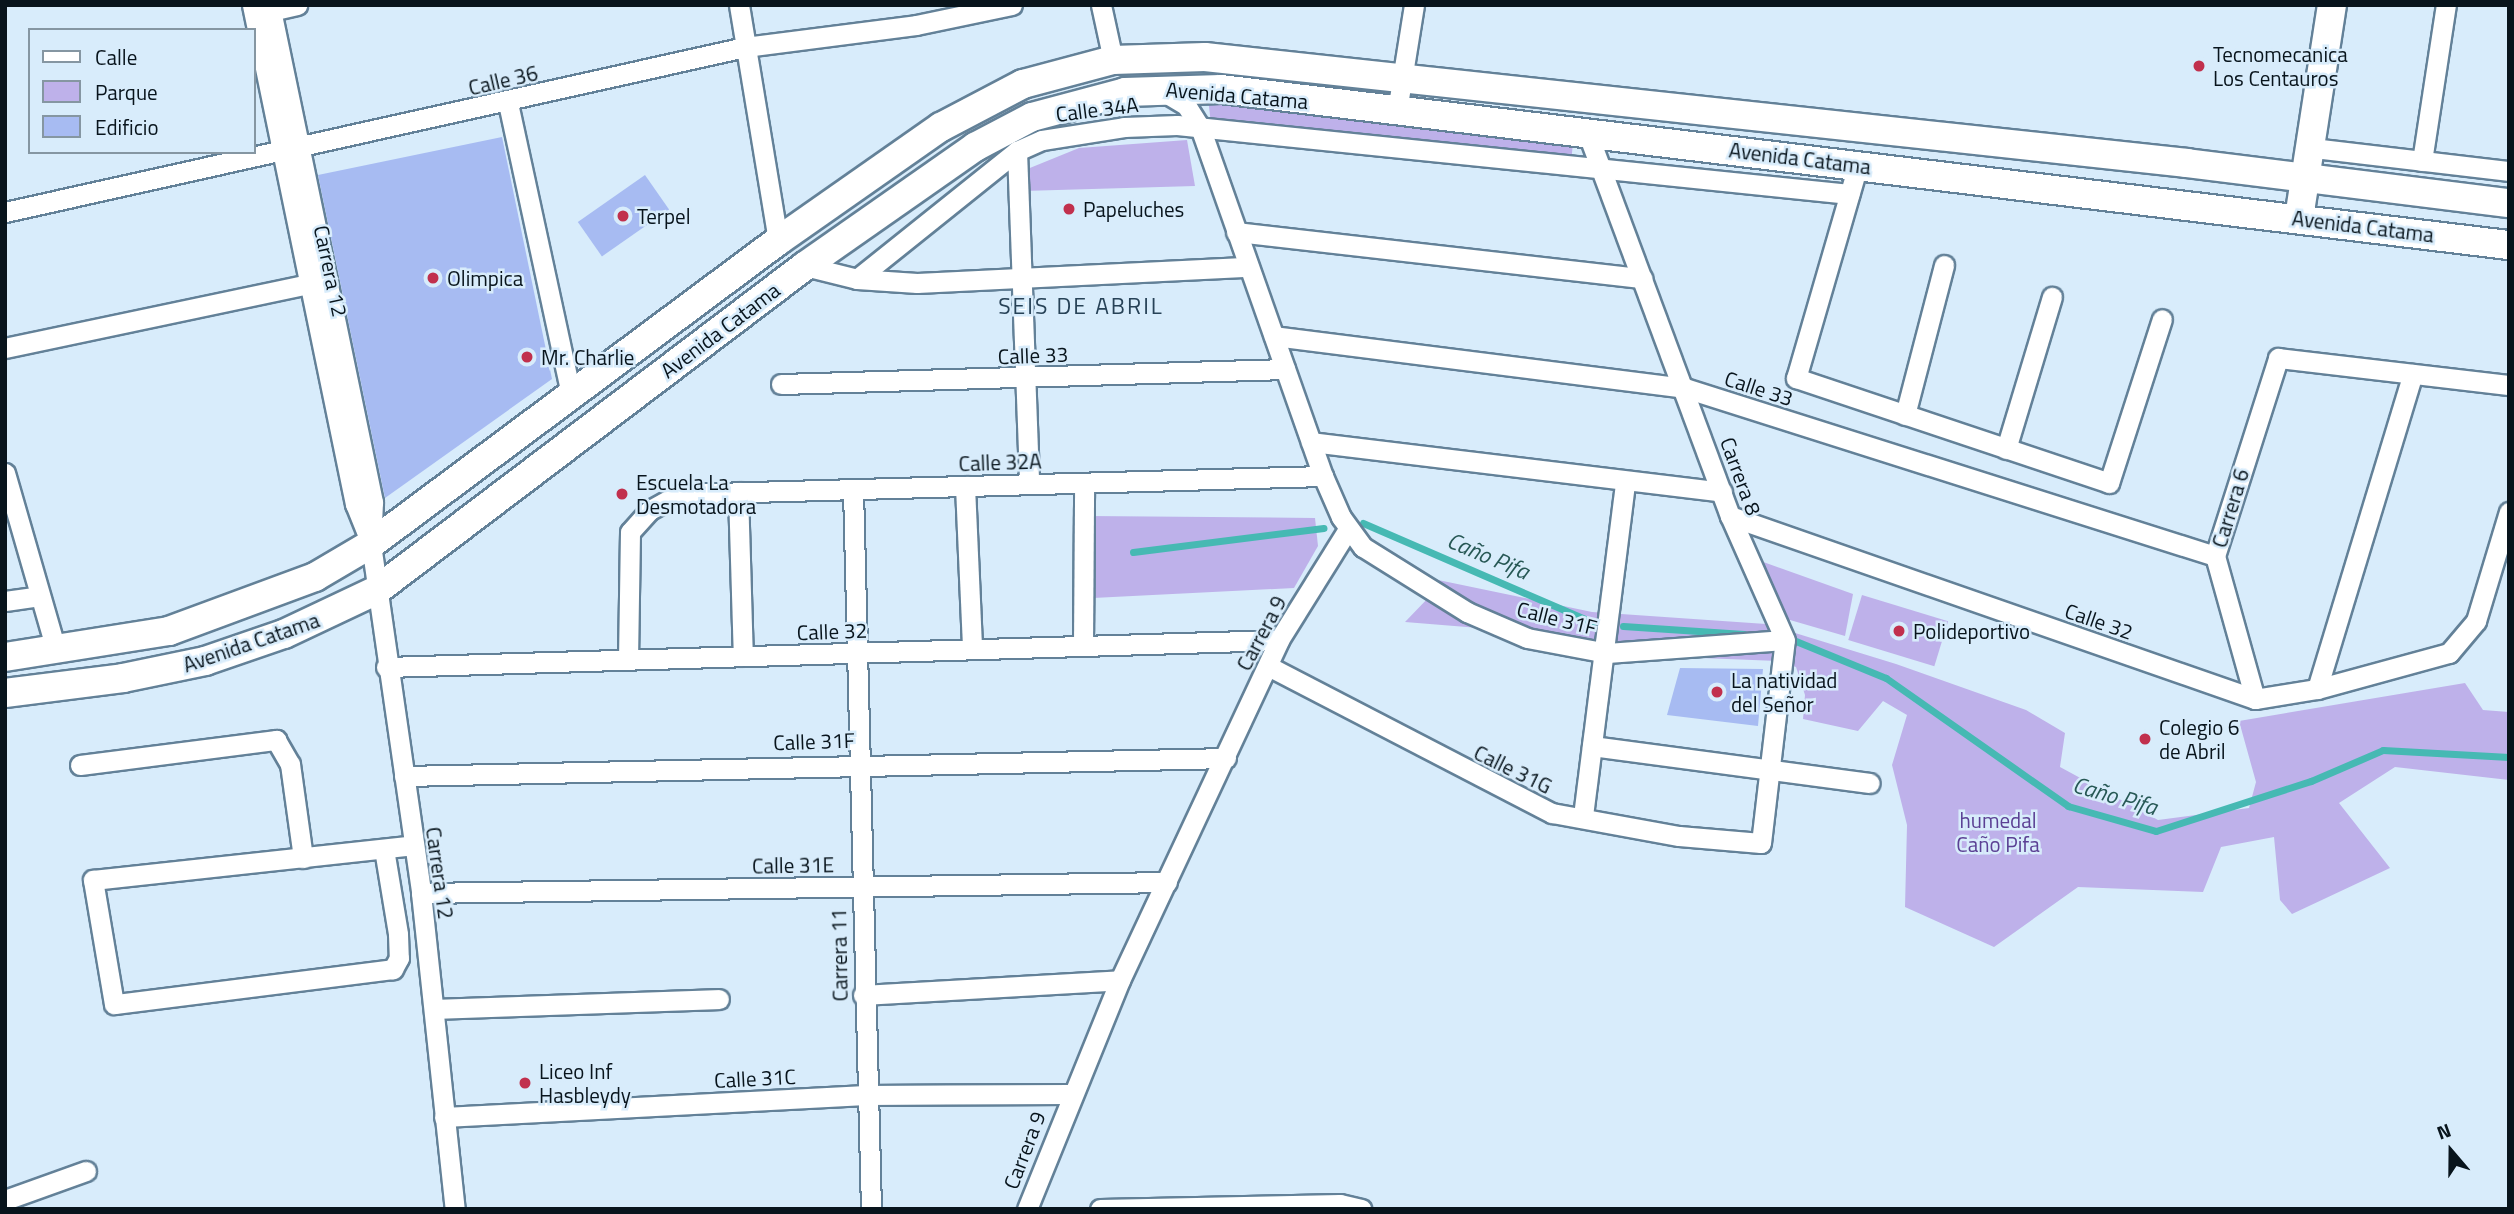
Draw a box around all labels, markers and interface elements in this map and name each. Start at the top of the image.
legend [28,28,256,154]
text: Calle [95,41,137,73]
place label: Tecnomecanica Los Centauros [2213,41,2348,91]
marker: Tecnomecanica Los Centauros [2191,58,2207,74]
street label: Calle 36 [466,60,540,100]
text: Parque [95,76,158,108]
street label: Avenida Catama [1165,76,1309,114]
street label: Calle 34A [1054,91,1140,127]
text: Edificio [95,111,159,143]
street label: Avenida Catama [1728,137,1872,179]
place label: Papeluches [1083,196,1184,222]
marker: Papeluches [1061,201,1077,217]
place label: Terpel [637,203,691,229]
street label: Avenida Catama [2291,205,2435,247]
marker: Terpel [615,208,631,224]
street label: Carrera 12 [309,223,353,319]
place label: Olimpica [447,265,523,291]
marker: Olimpica [425,270,441,286]
street label: Avenida Catama [655,277,785,383]
district label: SEIS DE ABRIL [1000,292,1162,320]
street label: Calle 33 [997,341,1069,369]
place label: Mr. Charlie [541,344,634,370]
marker: Mr. Charlie [519,349,535,365]
street label: Calle 33 [1722,365,1796,411]
street label: Carrera 8 [1715,434,1767,518]
street label: Calle 32A [958,448,1042,476]
street label: Carrera 6 [2206,466,2254,550]
place label: Escuela La Desmotadora [636,469,756,519]
marker: Escuela La Desmotadora [614,486,630,502]
water label: Caño Pifa [1443,526,1533,586]
street label: Carrera 9 [1231,591,1291,675]
street label: Calle 31F [1514,596,1600,640]
street label: Calle 32 [2062,598,2136,644]
street label: Avenida Catama [179,607,323,677]
street label: Calle 32 [796,617,868,645]
place label: Polideportivo [1913,618,2030,644]
marker: Polideportivo [1891,623,1907,639]
place label: La natividad del Señor [1731,667,1837,717]
marker: La natividad del Señor [1709,684,1725,700]
place label: Colegio 6 de Abril [2159,714,2240,764]
street label: Calle 31F [773,727,855,755]
marker: Colegio 6 de Abril [2137,731,2153,747]
street label: Calle 31G [1470,739,1556,799]
water label: Caño Pifa [2070,771,2160,821]
park label: humedal Caño Pifa [1956,807,2040,857]
street label: Carrera 12 [421,825,459,921]
street label: Calle 31E [752,852,834,878]
street label: Carrera 11 [826,908,852,1002]
place label: Liceo Inf Hasbleydy [539,1058,631,1108]
street label: Calle 31C [713,1063,797,1093]
marker: Liceo Inf Hasbleydy [517,1075,533,1091]
street label: Carrera 9 [998,1108,1050,1192]
text: N [2432,1115,2455,1147]
north arrow [2416,1116,2486,1186]

